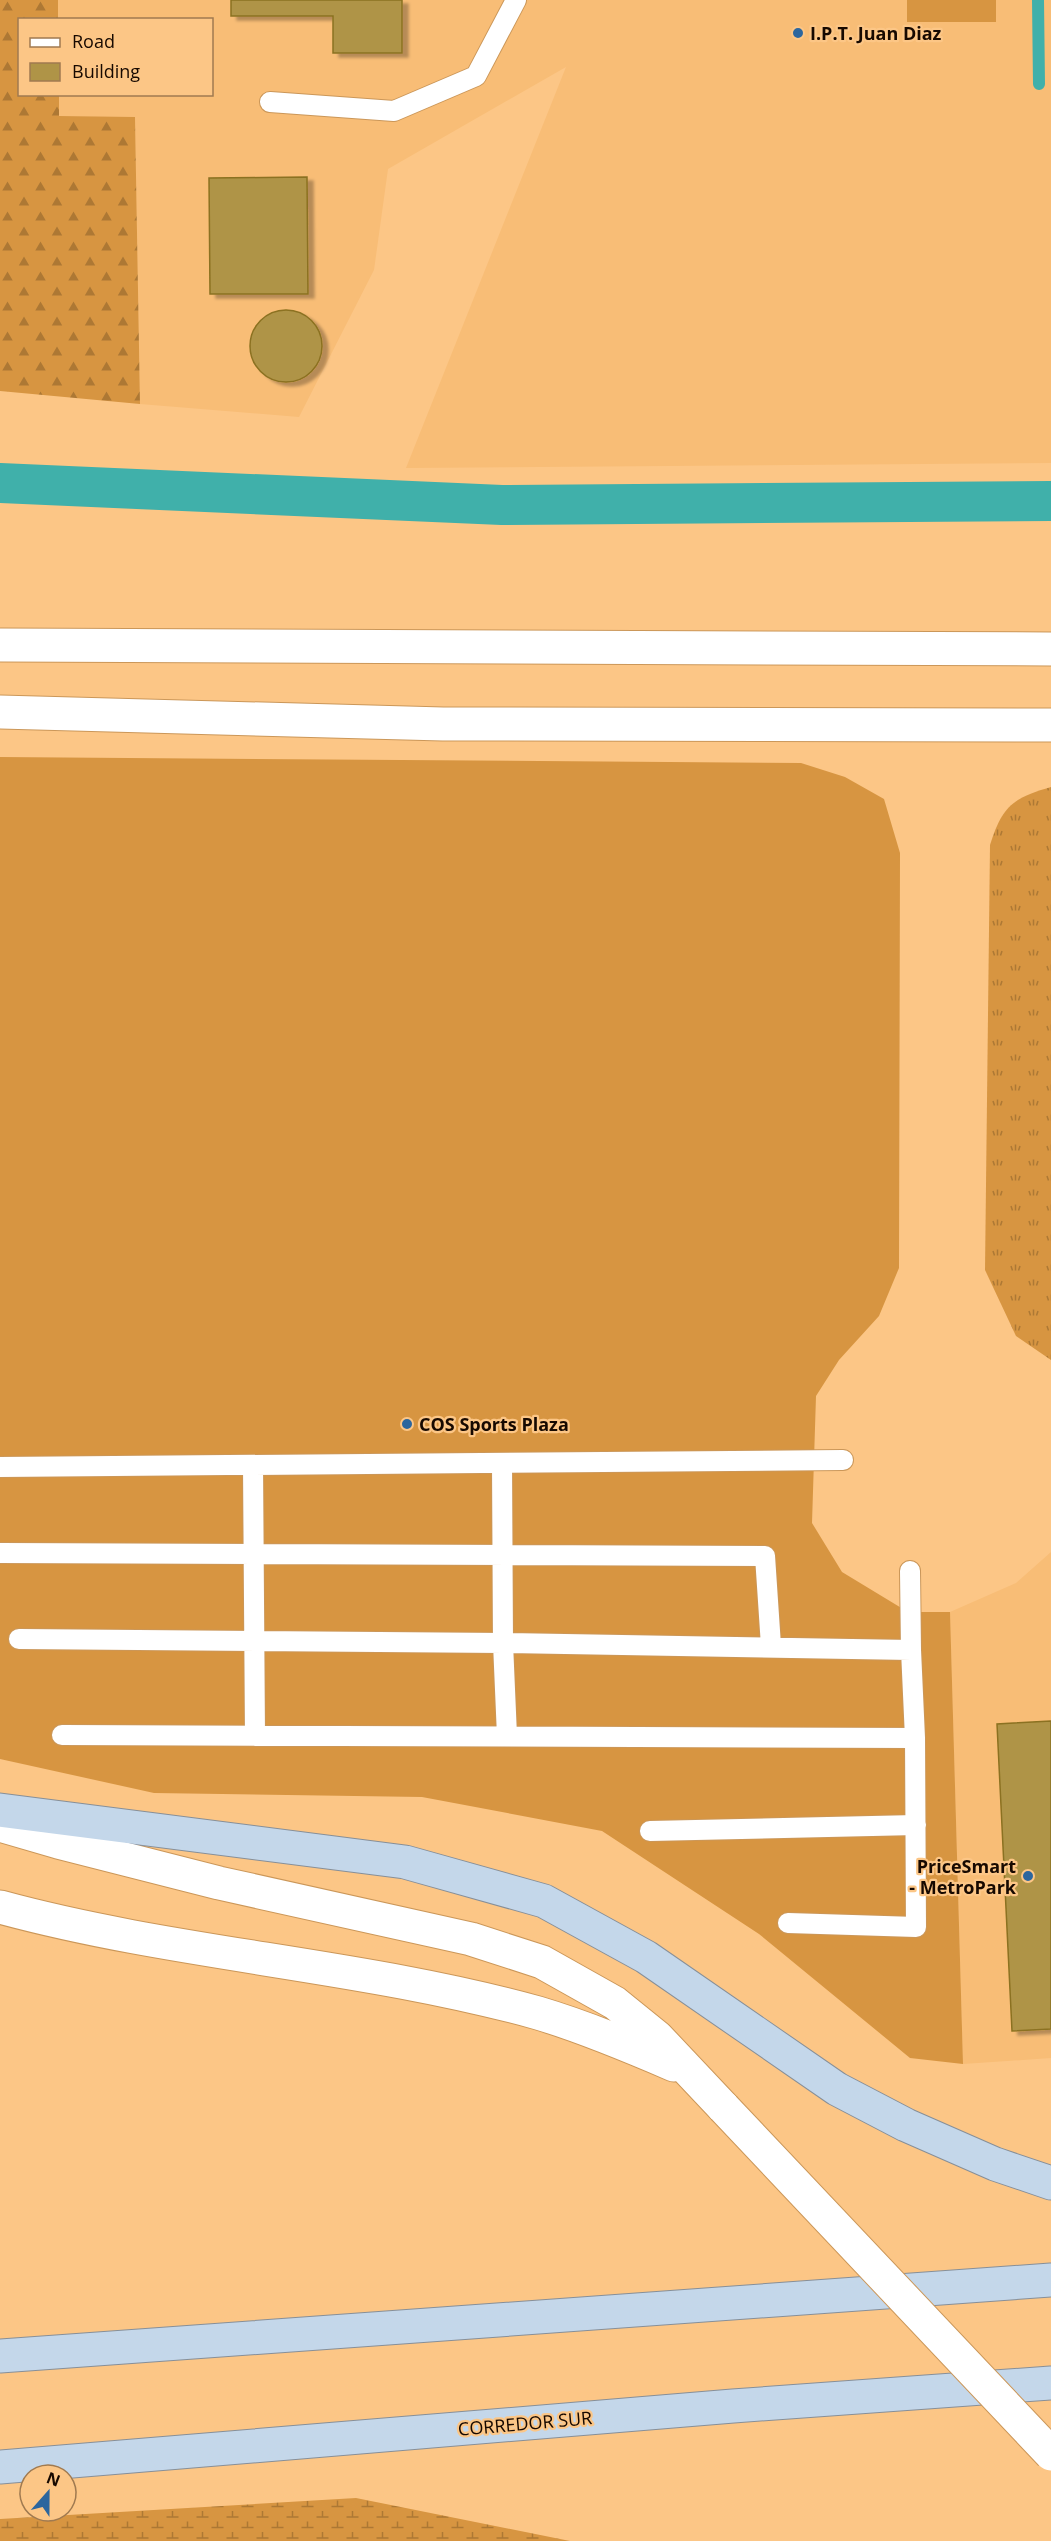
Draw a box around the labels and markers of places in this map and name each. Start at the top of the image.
place label: I.P.T. Juan Diaz [810,21,942,45]
marker: I.P.T. Juan Diaz [791,26,805,40]
place label: COS Sports Plaza [419,1412,569,1436]
marker: COS Sports Plaza [400,1417,414,1431]
place label: PriceSmart - MetroPark [909,1854,1017,1899]
marker: PriceSmart - MetroPark [1021,1869,1035,1883]

